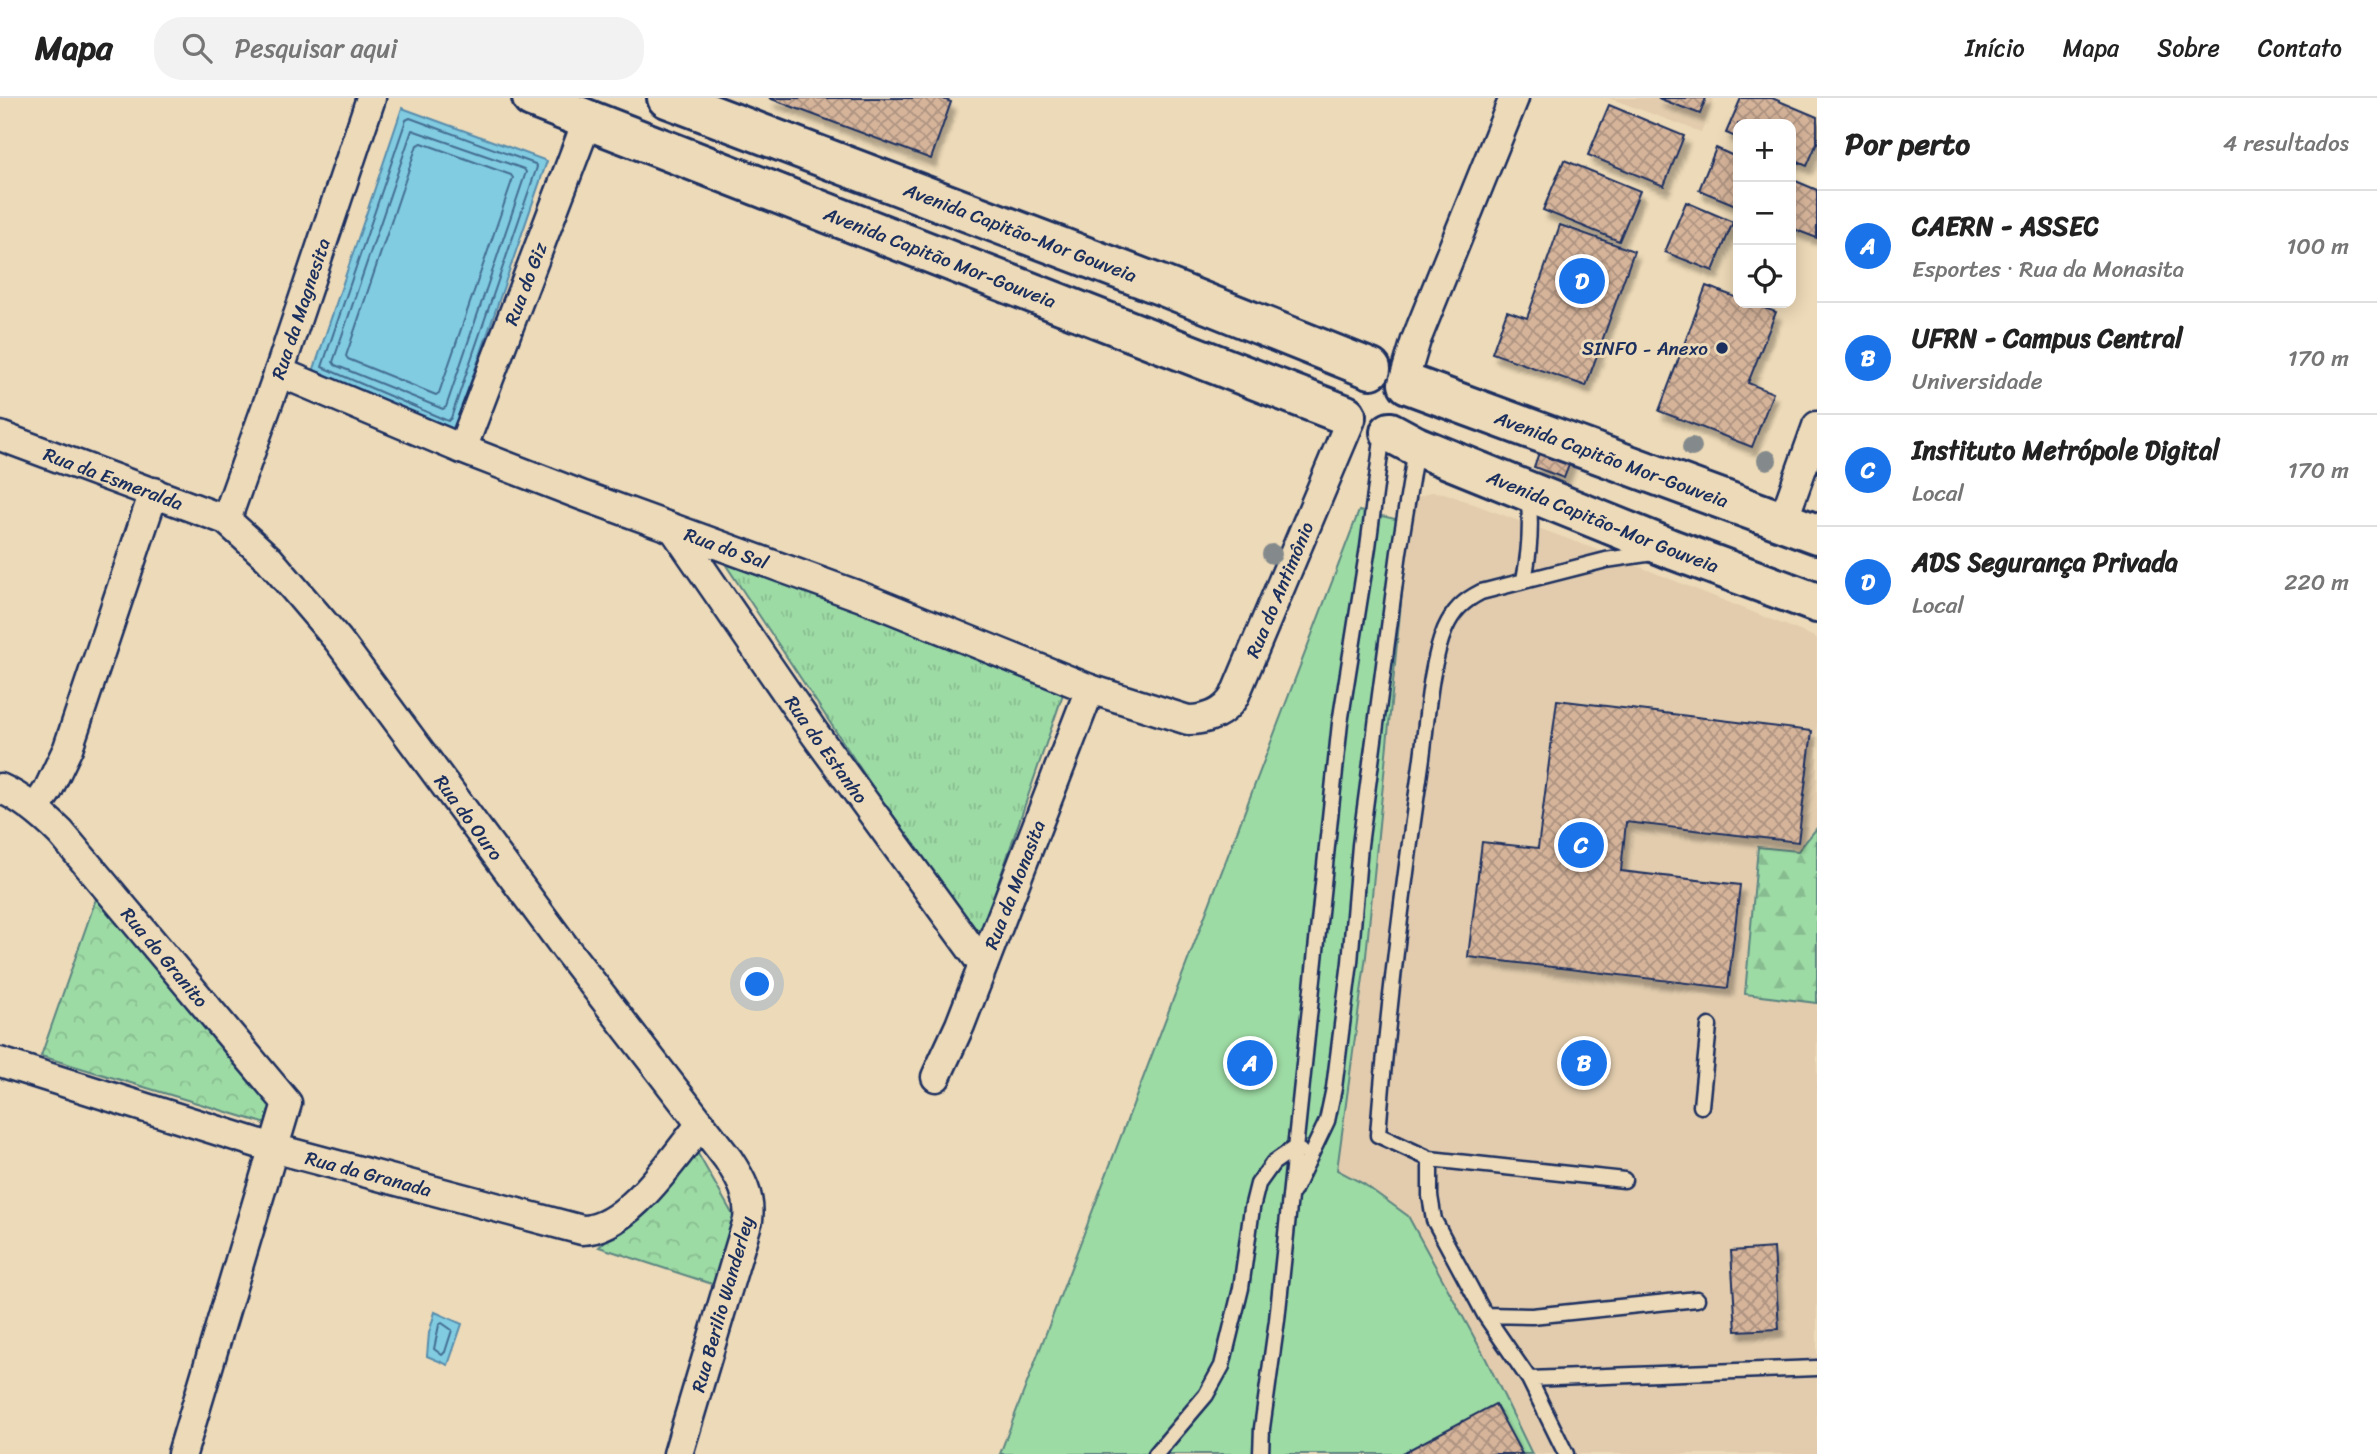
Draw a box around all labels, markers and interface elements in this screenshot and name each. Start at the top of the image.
search box [154,17,644,80]
text: Mapa [35,19,112,77]
text: Pesquisar aqui [234,25,397,71]
text: Início [1965,27,2025,69]
text: Mapa [2063,27,2119,69]
text: Sobre [2157,27,2220,69]
text: Contato [2258,27,2342,69]
icon: search [178,29,216,67]
text: Por perto [1845,117,1970,171]
map controls [1733,119,1796,308]
button: + [1733,119,1796,182]
text: 4 resultados [2223,123,2349,164]
street label: Avenida Capitão-Mor Gouveia [898,173,1142,292]
button: − [1733,182,1796,245]
street label: Avenida Capitão Mor-Gouveia [818,197,1061,318]
text: CAERN - ASSEC [1912,203,2099,249]
text: A [1860,226,1876,267]
text: 100 m [2286,226,2349,267]
street label: Rua da Magnesita [262,233,340,384]
street label: Rua do Giz [495,237,557,330]
button: locate [1733,245,1796,308]
text: Esportes · Rua da Monasita [1912,249,2184,290]
pin: D [1559,255,1605,307]
text: UFRN - Campus Central [1912,315,2183,361]
place label: SINFO - Anexo [1582,332,1708,365]
text: B [1861,338,1875,379]
text: 170 m [2288,338,2349,379]
marker: SINFO - Anexo [1714,340,1730,356]
text: Universidade [1912,361,2042,402]
street label: Avenida Capitão Mor-Gouveia [1489,401,1734,517]
text: Instituto Metrópole Digital [1912,427,2220,473]
street label: Rua da Esmeralda [39,438,188,520]
text: C [1861,450,1875,491]
text: 170 m [2288,450,2349,491]
street label: Avenida Capitão-Mor Gouveia [1481,460,1724,582]
text: Local [1912,473,1964,514]
street label: Rua do Antimônio [1236,516,1323,663]
street label: Rua do Sal [680,518,774,579]
text: ADS Segurança Privada [1912,539,2178,585]
text: D [1861,562,1875,603]
text: 220 m [2284,562,2349,603]
text: Local [1912,585,1964,626]
street label: Rua do Estanho [776,688,877,811]
street label: Rua do Ouro [425,767,512,868]
street label: Rua da Monasita [975,815,1055,954]
pin: C [1558,819,1604,871]
street label: Rua do Granito [112,900,217,1015]
your location [740,967,774,1001]
pin: A [1227,1037,1273,1089]
pin: B [1561,1037,1607,1089]
street label: Rua da Granada [302,1141,436,1206]
street label: Rua Berilio Wanderley [682,1212,763,1396]

